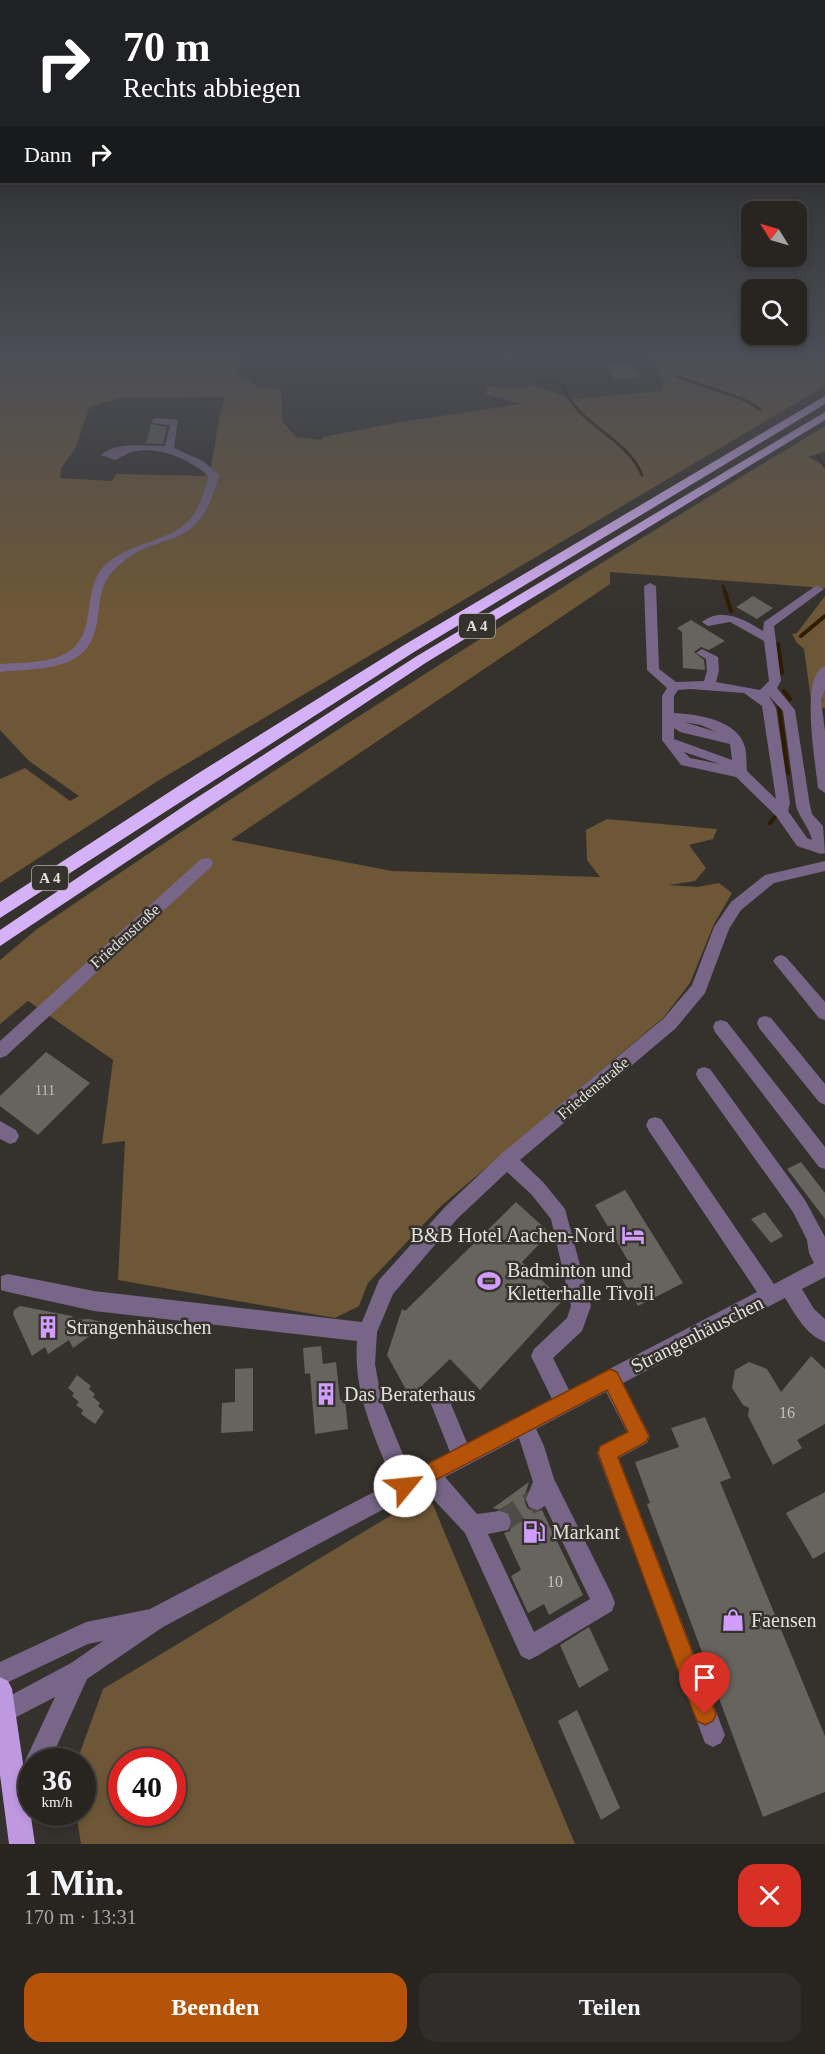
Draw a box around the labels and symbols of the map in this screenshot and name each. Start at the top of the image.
north arrow [741,201,807,267]
road number: A 4 [459,614,495,638]
road number: A 4 [32,866,68,890]
street label: Friedenstraße [87,901,163,971]
street label: Friedenstraße [554,1054,632,1122]
house number: 111 [35,1083,55,1098]
hotel icon: B&B Hotel Aachen-Nord [620,1222,646,1248]
place label: B&B Hotel Aachen-Nord [411,1224,615,1246]
place label: Badminton und Kletterhalle Tivoli [507,1259,655,1304]
sports icon: Badminton und Kletterhalle Tivoli [476,1268,502,1294]
street label: Strangenhäuschen [627,1291,767,1378]
building icon: Strangenhäuschen [35,1314,61,1340]
place label: Strangenhäuschen [66,1316,212,1339]
building icon: Das Beraterhaus [313,1381,339,1407]
place label: Das Beraterhaus [344,1383,476,1405]
house number: 16 [779,1404,795,1421]
position arrow [373,1454,437,1518]
fuel station icon: Markant [521,1519,547,1545]
place label: Markant [552,1521,620,1543]
house number: 10 [547,1573,563,1590]
shop icon: Faensen [720,1607,746,1633]
place label: Faensen [751,1609,817,1631]
pin [679,1652,730,1714]
speed limit sign: 40 [108,1748,186,1826]

